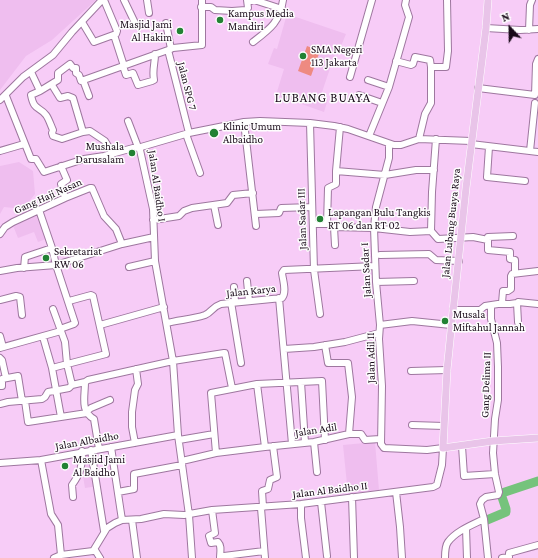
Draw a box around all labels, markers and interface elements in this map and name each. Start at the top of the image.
place label: Kampus Media Mandiri [228,7,294,33]
north arrow [490,8,530,48]
text: N [500,10,511,24]
marker: Kampus Media Mandiri [215,15,225,25]
place label: Masjid Jami Al Hakim [120,18,172,44]
marker: Masjid Jami Al Hakim [175,26,185,36]
place label: SMA Negeri 113 Jakarta [311,43,362,69]
marker: SMA Negeri 113 Jakarta [298,51,308,61]
street label: Jalan SPG 7 [175,61,199,111]
district label: LUBANG BUAYA [275,90,371,106]
place label: Klinic Umum Albaidho [223,120,281,146]
marker: Klinic Umum Albaidho [208,127,220,139]
place label: Mushala Darusalam [76,140,124,166]
marker: Mushala Darusalam [127,148,137,158]
street label: Jalan Al Baidho I [145,149,169,223]
street label: Jalan Lubang Buaya Raya [439,168,463,278]
street label: Gang Haji Nasan [12,175,84,217]
street label: Jalan Sadar III [294,188,310,250]
place label: Lapangan Bulu Tangkis RT 06 dan RT 02 [328,206,431,232]
marker: Lapangan Bulu Tangkis RT 06 dan RT 02 [315,214,325,224]
street label: Jalan Sadar I [358,242,374,298]
place label: Sekretariat RW 06 [54,245,102,271]
marker: Sekretariat RW 06 [41,253,51,263]
street label: Jalan Karya [226,282,276,300]
place label: Musala Miftahul Jannah [453,308,525,334]
marker: Musala Miftahul Jannah [440,316,450,326]
street label: Jalan Adil II [364,332,378,384]
street label: Gang Delima II [478,352,494,418]
street label: Jalan Adil [294,420,338,440]
street label: Jalan Albaidho [54,429,120,453]
place label: Masjid Jami Al Baidho [73,453,125,479]
marker: Masjid Jami Al Baidho [60,461,70,471]
street label: Jalan Al Baidho II [292,479,368,501]

